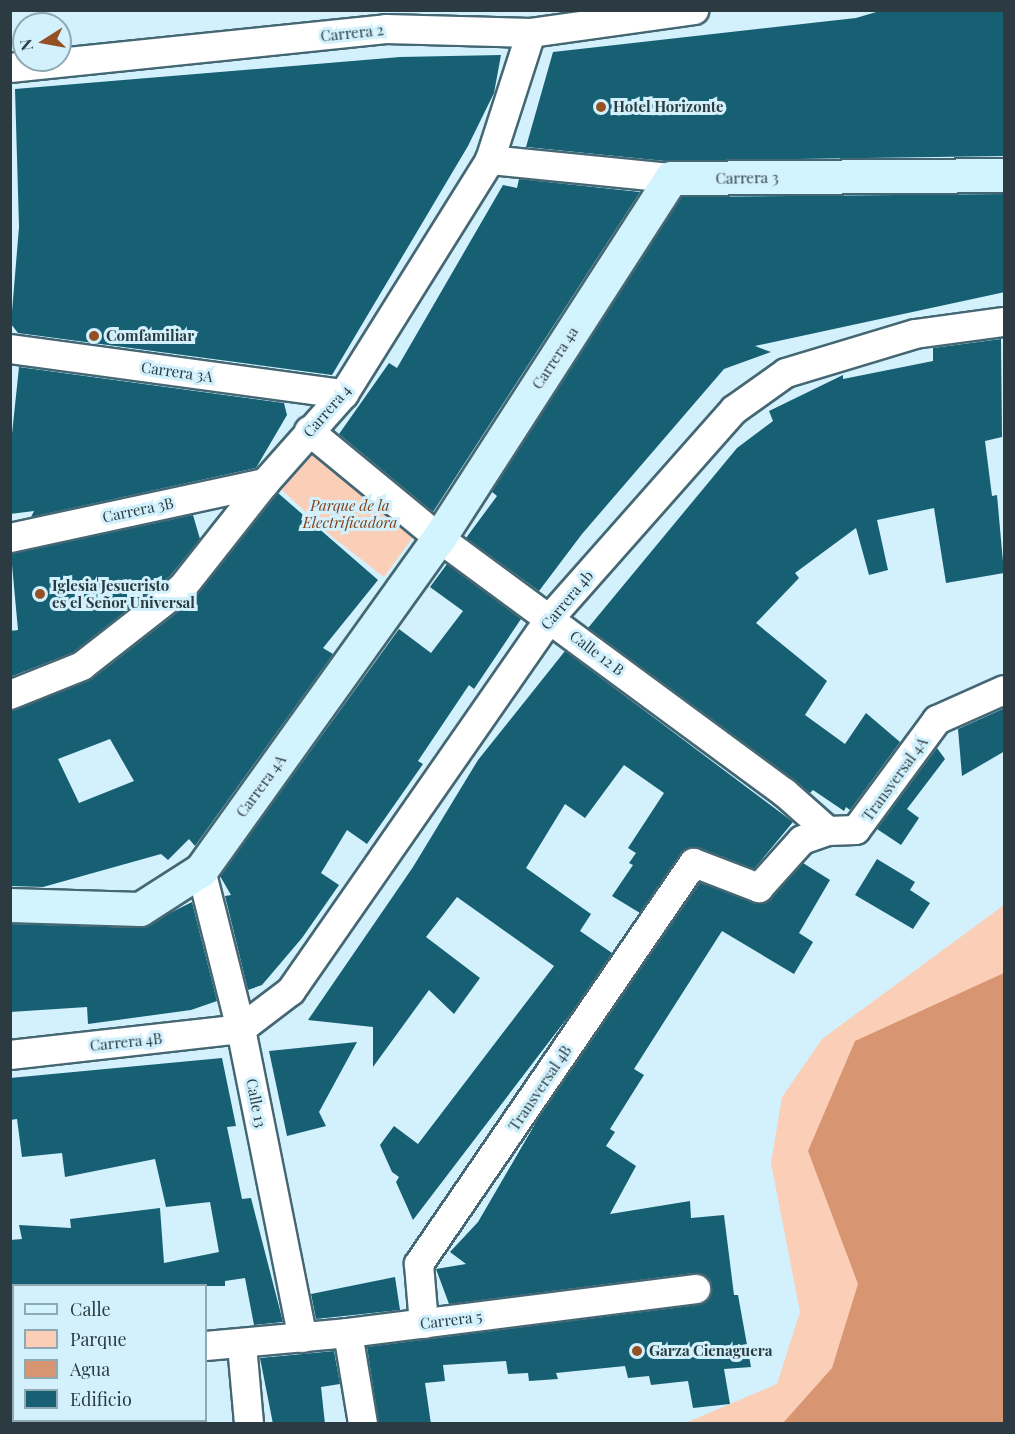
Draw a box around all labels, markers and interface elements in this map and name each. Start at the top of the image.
north arrow [12,12,72,72]
street label: Carrera 2 [319,21,385,45]
text: N [14,37,37,53]
place label: Hotel Horizonte [613,98,724,116]
marker: Hotel Horizonte [594,100,608,114]
street label: Carrera 3 [715,168,779,188]
street label: Carrera 4a [528,323,582,393]
place label: Comfamiliar [106,327,194,345]
marker: Comfamiliar [87,329,101,343]
street label: Carrera 3A [140,358,214,386]
street label: Carrera 4 [299,381,355,441]
street label: Carrera 3B [101,494,175,526]
park label: Parque de la Electrificadora [303,496,397,531]
street label: Carrera 4b [537,567,597,633]
place label: Iglesia Jesucristo es el Señor Universal [52,576,195,611]
marker: Iglesia Jesucristo es el Señor Universal [33,587,47,601]
street label: Calle 12 B [566,627,628,679]
street label: Transversal 4A [858,733,932,825]
street label: Carrera 4A [232,751,290,821]
street label: Carrera 4B [89,1029,163,1055]
street label: Transversal 4B [505,1042,575,1134]
street label: Calle 13 [242,1077,270,1129]
legend [12,1284,207,1422]
text: Calle [70,1297,111,1321]
street label: Carrera 5 [419,1307,483,1333]
text: Parque [70,1327,127,1351]
place label: Garza Cienaguera [649,1342,773,1360]
marker: Garza Cienaguera [630,1344,644,1358]
text: Agua [70,1357,110,1381]
text: Edificio [70,1387,132,1411]

